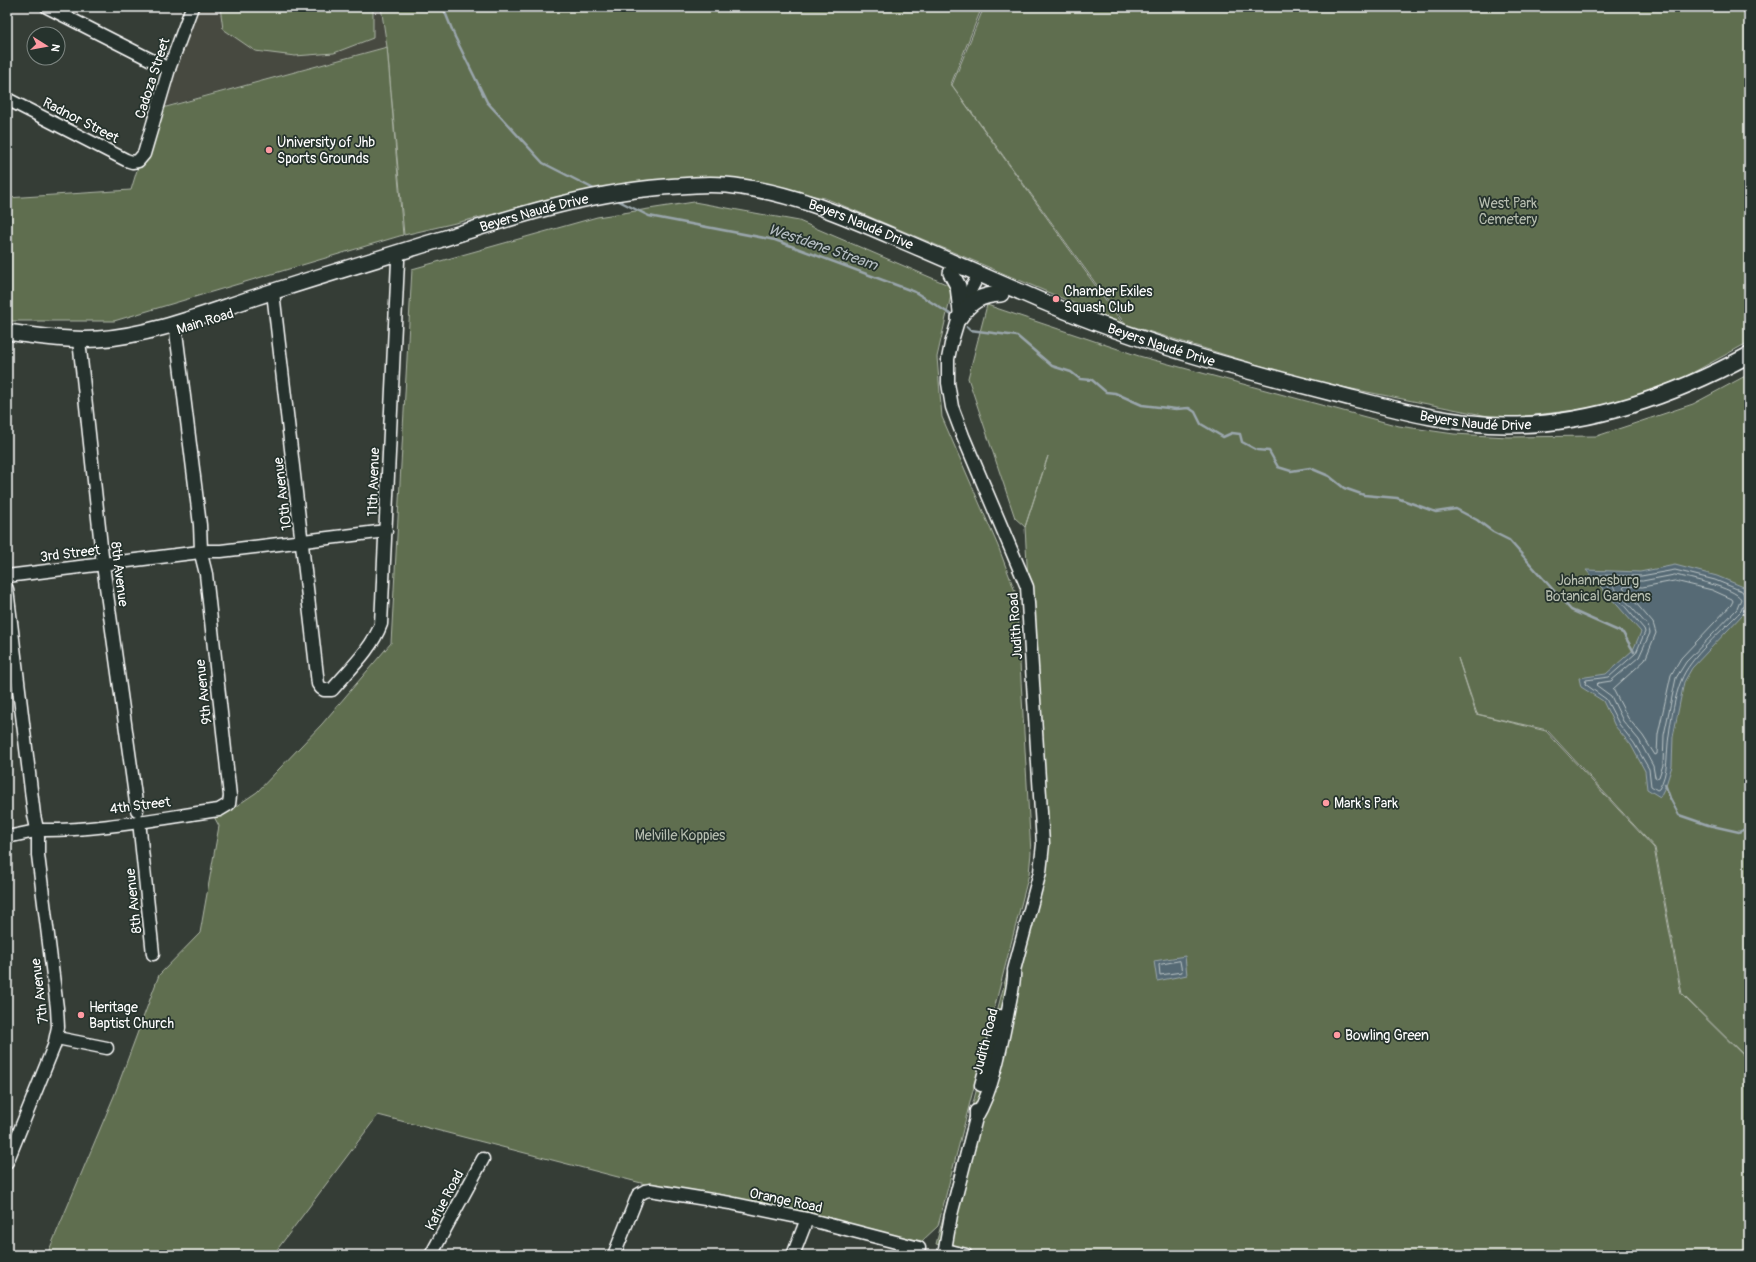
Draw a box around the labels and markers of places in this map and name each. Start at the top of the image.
place label: University of Jhb Sports Grounds [277,134,375,167]
marker: University of Jhb Sports Grounds [264,145,274,155]
place label: Chamber Exiles Squash Club [1064,283,1153,316]
marker: Chamber Exiles Squash Club [1051,294,1061,304]
place label: Mark's Park [1334,795,1398,812]
marker: Mark's Park [1321,798,1331,808]
place label: Heritage Baptist Church [89,999,174,1032]
marker: Heritage Baptist Church [76,1010,86,1020]
place label: Bowling Green [1345,1027,1429,1044]
marker: Bowling Green [1332,1030,1342,1040]

